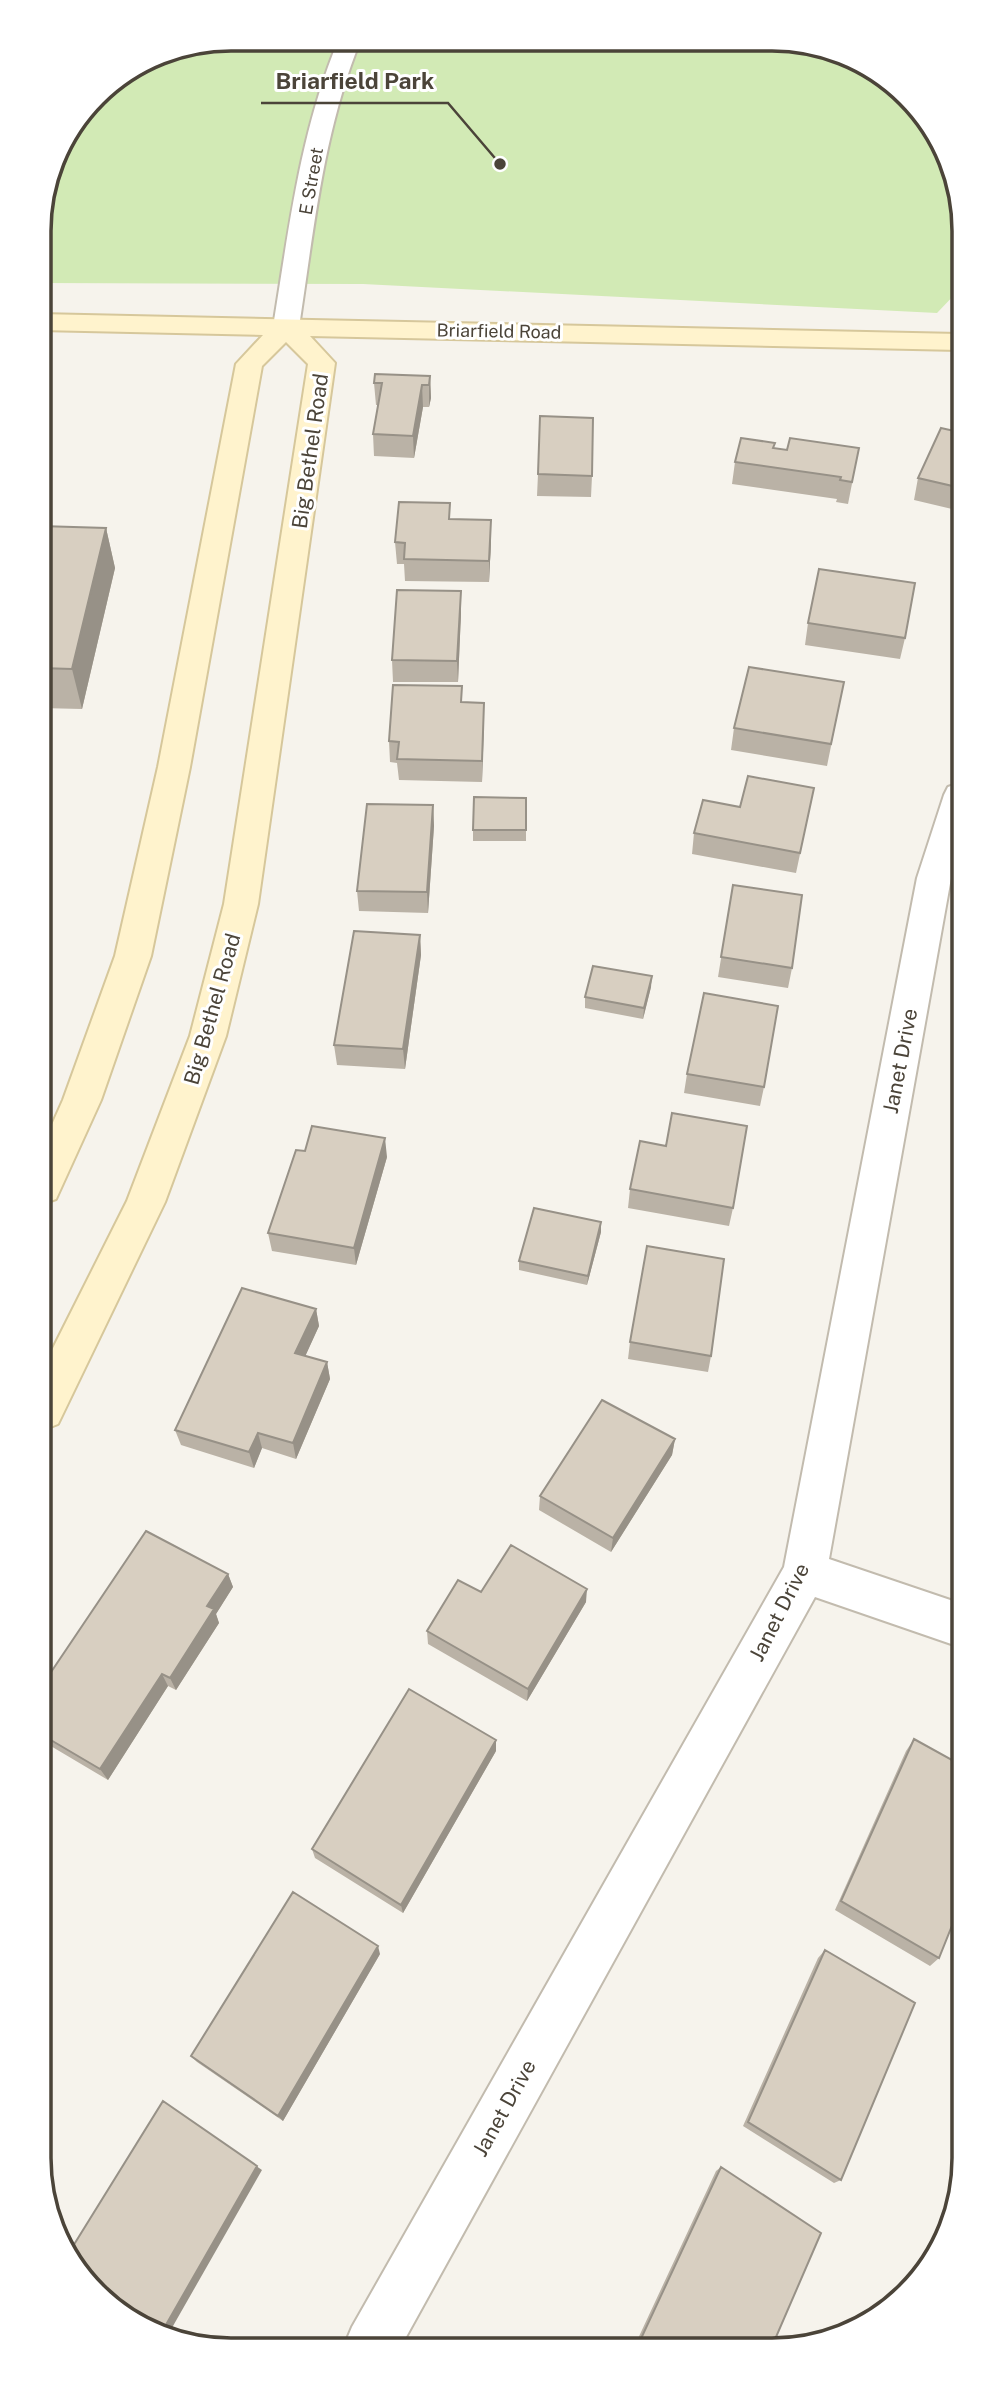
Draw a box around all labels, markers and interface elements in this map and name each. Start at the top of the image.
callout: Briarfield Park [261,59,448,103]
text: Briarfield Park [276,67,434,94]
street label: E Street [295,146,327,216]
street label: Briarfield Road [436,319,562,343]
street label: Big Bethel Road [287,372,333,530]
street label: Big Bethel Road [178,930,246,1088]
street label: Janet Drive [878,1006,922,1116]
street label: Janet Drive [744,1559,814,1665]
street label: Janet Drive [467,2055,541,2161]

